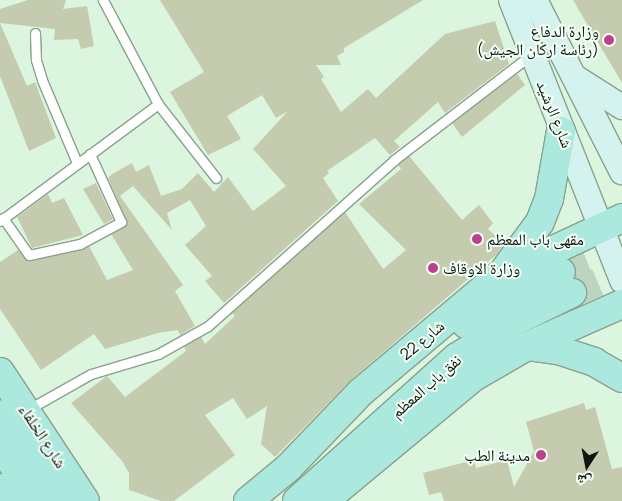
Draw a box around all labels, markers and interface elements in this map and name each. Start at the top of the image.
place label: وزارة الدفاع (رئاسة اركان الجيش) [477,21,599,59]
marker: وزارة الدفاع (رئاسة اركان الجيش) [603,34,615,46]
street label: شارع الرشيد [533,77,577,151]
place label: مقهى باب المعظم [487,229,584,249]
marker: مقهى باب المعظم [471,233,483,245]
place label: وزارة الاوقاف [443,258,520,278]
marker: وزارة الاوقاف [427,262,439,274]
street label: شارع 22 [396,316,448,364]
street label: نفق باب المعظم [387,350,465,422]
street label: شارع الخلفاء [15,400,71,472]
north arrow [562,441,612,491]
place label: مدينة الطب [464,445,530,465]
marker: مدينة الطب [534,448,548,462]
text: ش [575,470,593,492]

